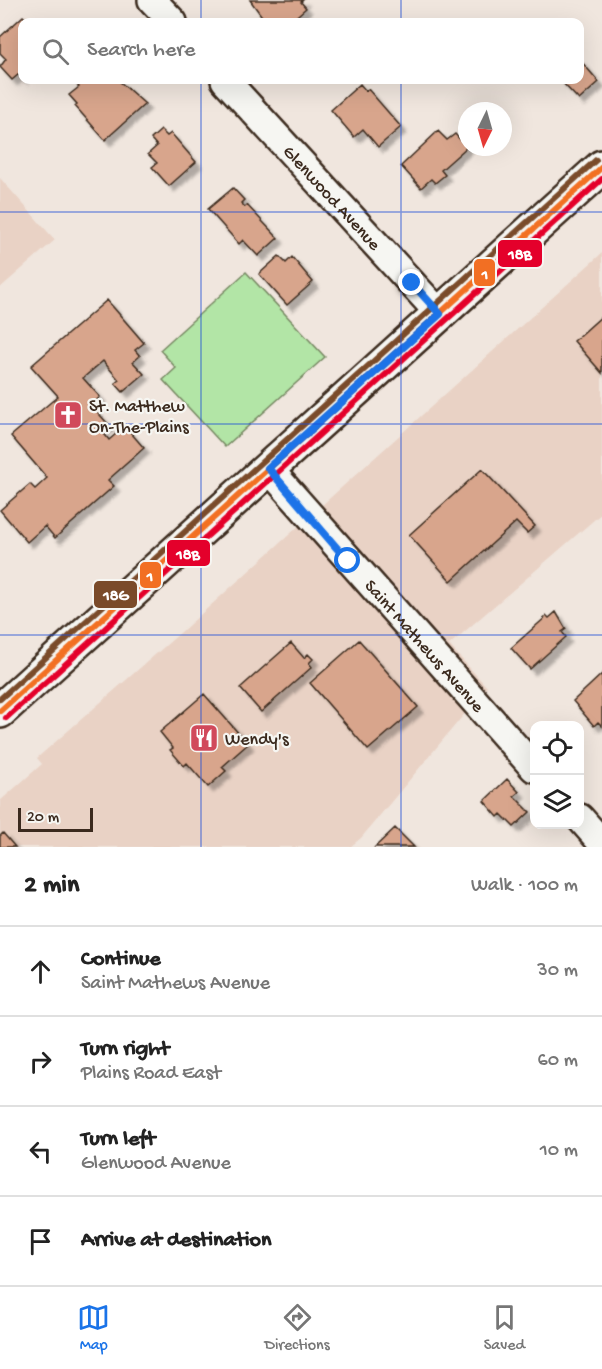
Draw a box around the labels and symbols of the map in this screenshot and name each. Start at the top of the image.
north arrow [458,102,512,156]
street label: Glenwood Avenue [277,142,385,256]
line badge: 18B [497,239,543,268]
text: 18B [507,247,533,266]
line badge: 1 [473,258,496,287]
text: 1 [481,267,488,286]
route end [398,269,424,295]
place label: St. Matthew On-The-Plains [89,397,190,439]
church icon: St. Matthew On-The-Plains [52,399,84,431]
line badge: 18B [166,539,211,567]
text: 18B [175,547,201,566]
route start [334,547,360,573]
line badge: 1 [139,561,162,589]
text: 1 [146,569,153,588]
street label: Saint Mathews Avenue [359,576,488,718]
line badge: 18G [93,580,138,609]
text: 18G [102,588,130,607]
restaurant icon: Wendy's [188,722,220,754]
place label: Wendy's [225,730,290,751]
scale bar [18,805,93,832]

